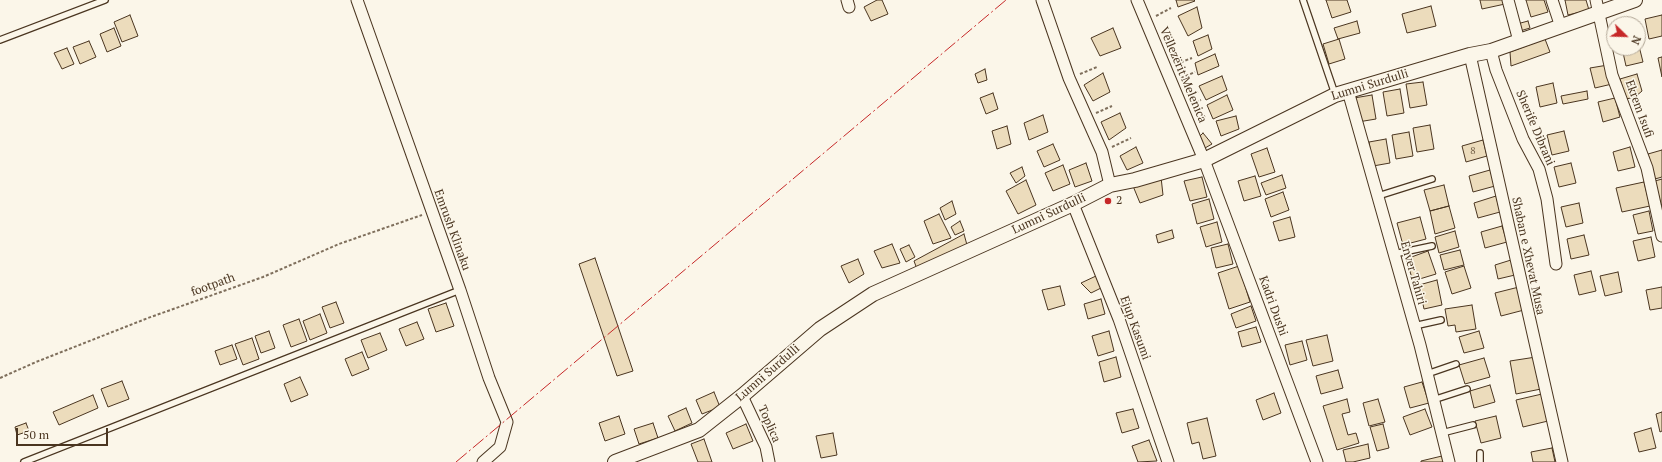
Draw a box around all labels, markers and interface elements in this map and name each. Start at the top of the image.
north arrow [1606,16,1646,56]
street label: Vëllezërit Melenica [1156,25,1210,125]
text: N [1628,34,1644,47]
street label: Lumni Surdulli [1330,66,1410,104]
street label: Ekrem Isufi [1622,78,1656,140]
street label: Sherife Dibrani [1513,88,1557,168]
house number: 8 [1470,145,1476,157]
street label: Emrush Klinaku [431,187,473,273]
street label: Lumni Surdulli [1010,191,1088,237]
place label: 2 [1116,194,1122,208]
marker: 2 [1103,196,1113,206]
street label: Shaban e Xhevat Musa [1508,196,1548,316]
street label: Enver Tahiri [1397,240,1429,306]
street label: footpath [189,270,237,300]
street label: Kadri Dushi [1255,274,1291,338]
street label: Ejup Kasumi [1117,294,1153,362]
street label: Lumni Surdulli [733,341,803,405]
street label: Toplica [754,403,784,445]
scale bar [18,420,110,446]
text: 50 m [23,427,49,442]

